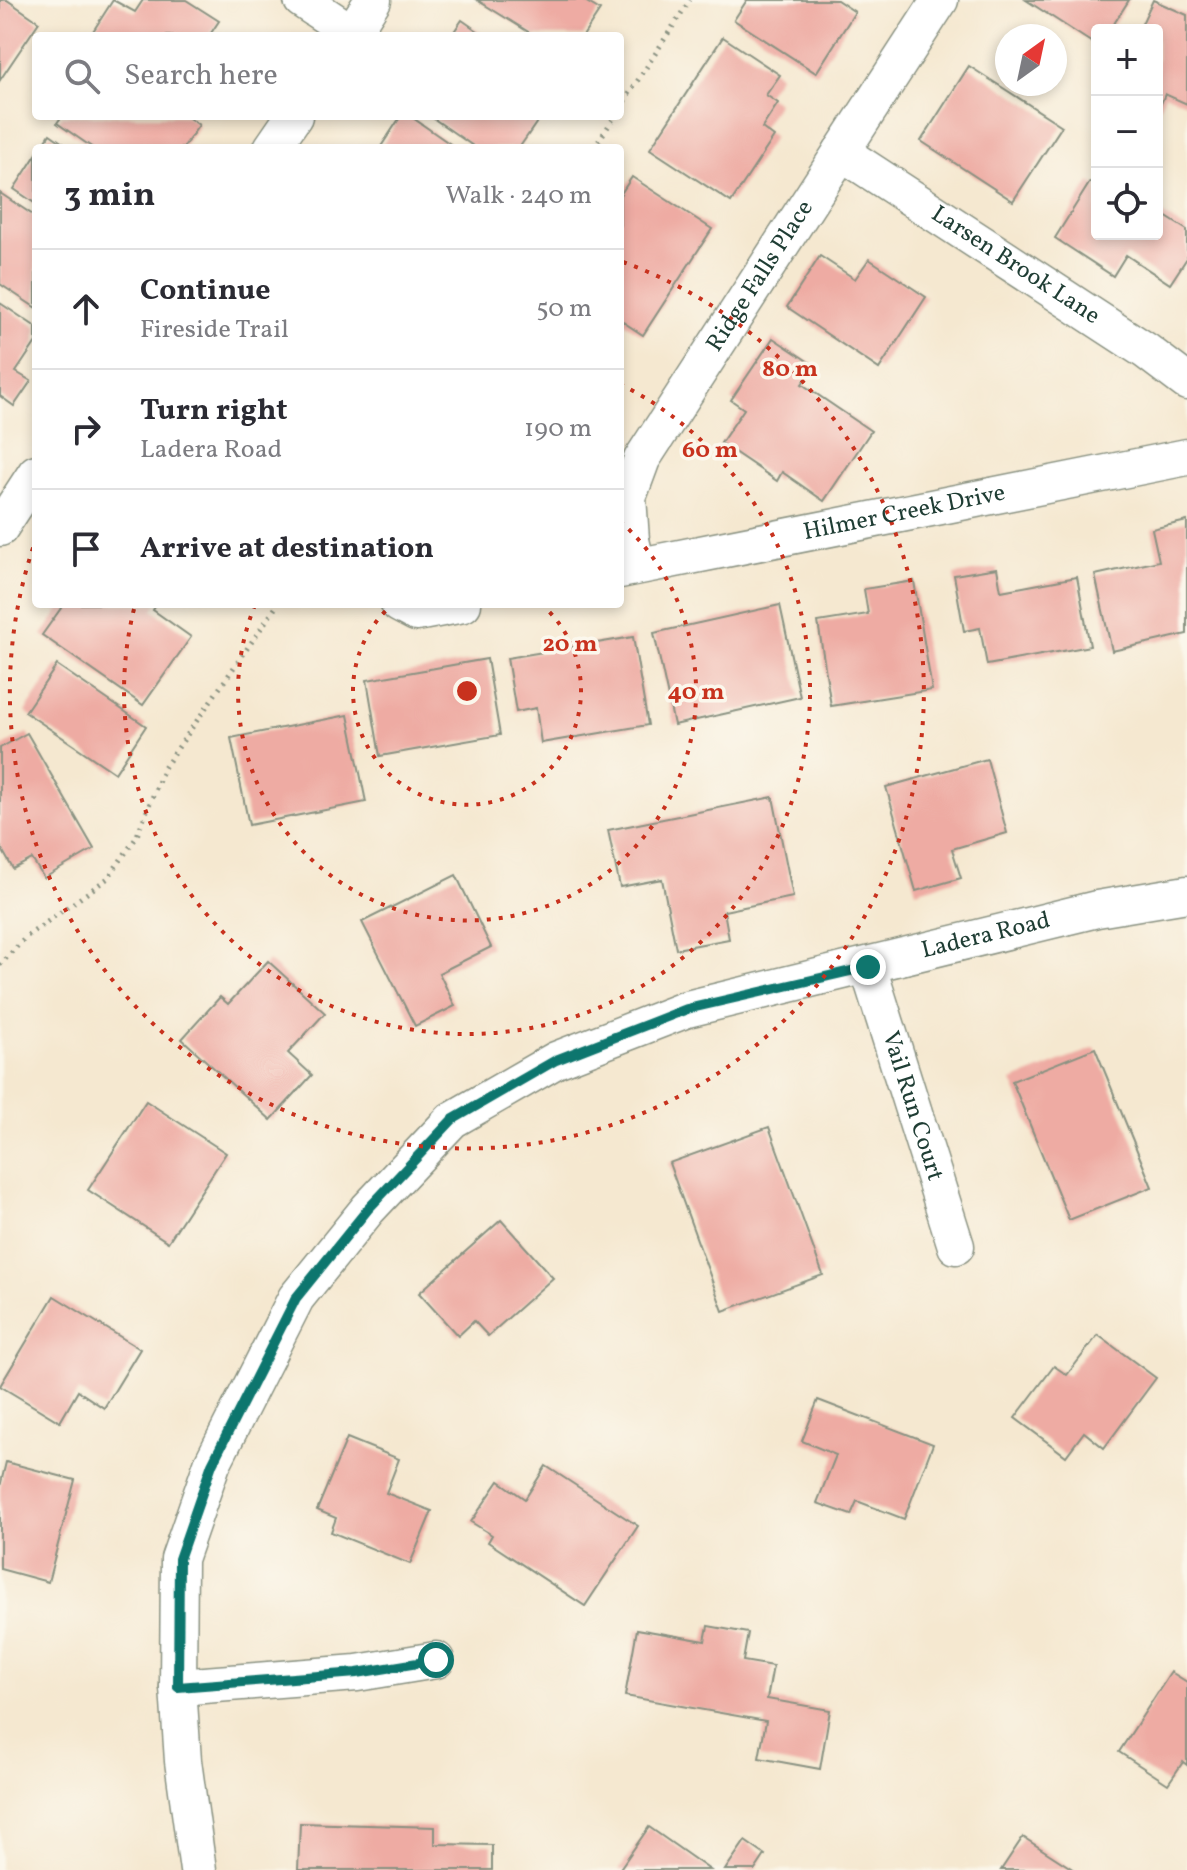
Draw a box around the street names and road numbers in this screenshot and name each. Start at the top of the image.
street label: Ridge Falls Place [699,194,822,359]
street label: Larsen Brook Lane [924,198,1106,333]
street label: Hilmer Creek Drive [801,477,1008,550]
street label: Ladera Road [918,904,1054,968]
street label: Vail Run Court [872,1027,951,1185]

